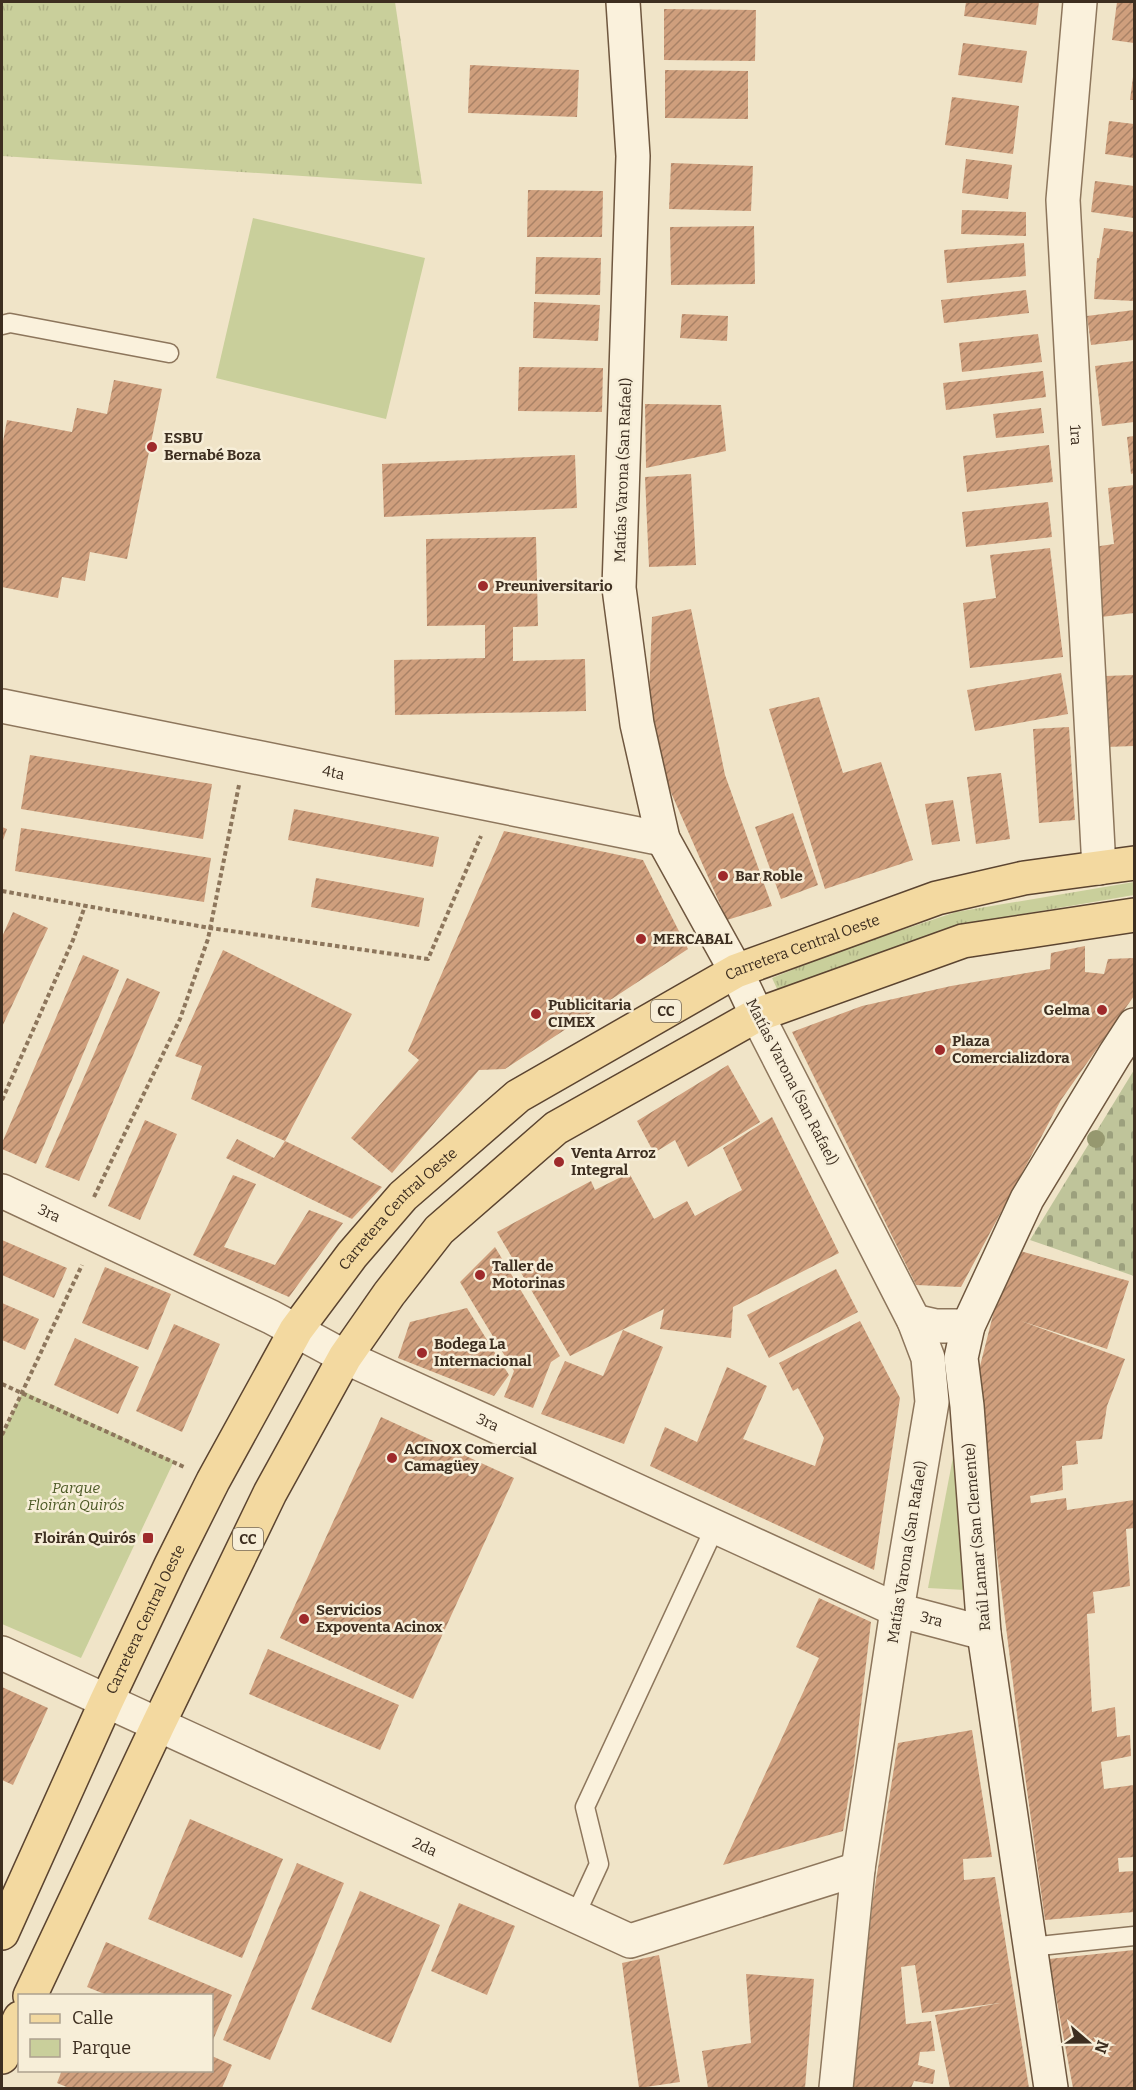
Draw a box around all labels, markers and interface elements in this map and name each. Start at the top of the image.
street label: Matías Varona (San Rafael) [611,377,635,563]
street label: 1ra [1066,424,1085,446]
place label: ESBU Bernabé Boza [164,429,261,464]
marker: ESBU Bernabé Boza [145,440,159,454]
place label: Preuniversitario [495,577,613,595]
marker: Preuniversitario [476,579,490,593]
street label: 4ta [321,762,346,784]
place label: Bar Roble [735,867,803,885]
marker: Bar Roble [716,869,730,883]
street label: Carretera Central Oeste [722,911,882,984]
place label: MERCABAL [653,930,733,948]
marker: MERCABAL [634,932,648,946]
place label: Publicitaria CIMEX [548,996,632,1031]
street label: Matías Varona (San Rafael) [742,996,842,1168]
road number: CC [651,1000,681,1022]
place label: Gelma [1044,1001,1091,1019]
marker: Gelma [1095,1003,1109,1017]
marker: Publicitaria CIMEX [529,1007,543,1021]
place label: Plaza Comercializdora [952,1032,1070,1067]
marker: Plaza Comercializdora [933,1043,947,1057]
street label: Carretera Central Oeste [335,1144,461,1274]
place label: Venta Arroz Integral [571,1144,656,1179]
marker: Venta Arroz Integral [552,1155,566,1169]
street label: 3ra [35,1200,63,1226]
place label: Taller de Motorinas [492,1257,565,1292]
marker: Taller de Motorinas [473,1268,487,1282]
place label: Bodega La Internacional [434,1335,532,1370]
marker: Bodega La Internacional [415,1346,429,1360]
street label: 3ra [474,1409,502,1435]
place label: ACINOX Comercial Camagüey [404,1440,537,1475]
street label: Raúl Lamar (San Clemente) [960,1442,994,1632]
marker: ACINOX Comercial Camagüey [385,1451,399,1465]
street label: Matías Varona (San Rafael) [884,1459,930,1645]
park label: Parque Floirán Quirós [28,1479,124,1514]
road number: CC [233,1528,263,1550]
place label: Floirán Quirós [34,1529,136,1547]
marker: Floirán Quirós [141,1531,155,1545]
street label: Carretera Central Oeste [102,1542,189,1697]
place label: Servicios Expoventa Acinox [316,1601,443,1636]
street label: 3ra [918,1608,945,1631]
marker: Servicios Expoventa Acinox [297,1612,311,1626]
street label: 2da [410,1833,440,1860]
legend [18,1994,213,2072]
text: Calle [72,2007,113,2029]
north arrow [1058,2012,1118,2072]
text: Parque [72,2037,131,2059]
text: N [1091,2038,1113,2056]

